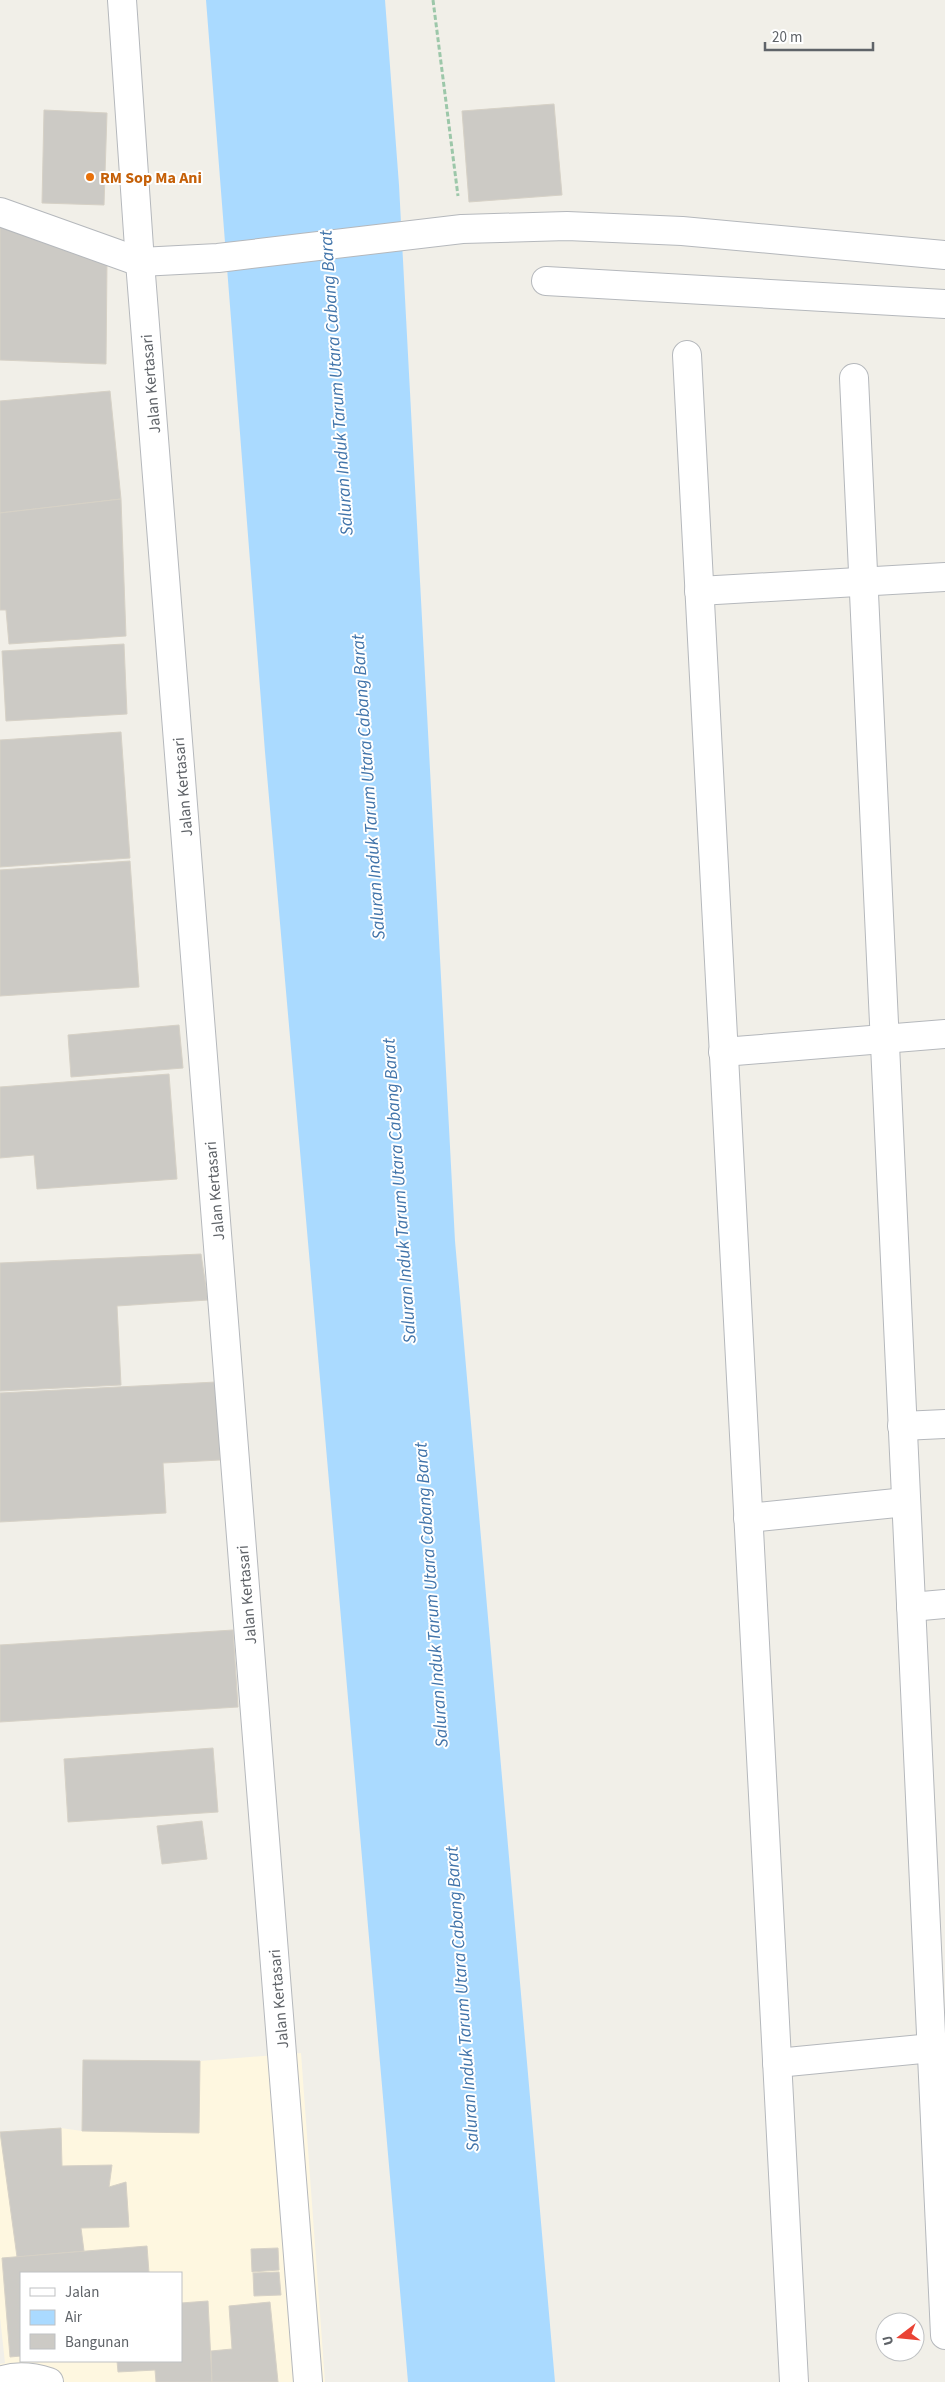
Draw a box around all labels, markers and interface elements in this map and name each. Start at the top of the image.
scale bar [765,20,872,52]
text: 20 m [772,27,802,48]
place label: RM Sop Ma Ani [100,167,202,189]
marker: RM Sop Ma Ani [84,171,96,183]
water label: Saluran Induk Tarum Utara Cabang Barat [313,228,360,536]
street label: Jalan Kertasari [136,333,166,435]
water label: Saluran Induk Tarum Utara Cabang Barat [345,632,392,940]
street label: Jalan Kertasari [168,736,198,838]
water label: Saluran Induk Tarum Utara Cabang Barat [376,1036,423,1344]
street label: Jalan Kertasari [200,1140,230,1242]
water label: Saluran Induk Tarum Utara Cabang Barat [408,1440,455,1748]
street label: Jalan Kertasari [232,1544,262,1646]
water label: Saluran Induk Tarum Utara Cabang Barat [439,1844,486,2152]
street label: Jalan Kertasari [264,1948,294,2050]
legend [20,2272,182,2362]
text: Jalan [65,2282,99,2303]
text: Air [65,2307,83,2328]
north arrow [875,2312,925,2362]
text: Bangunan [65,2332,129,2353]
text: U [878,2333,899,2348]

